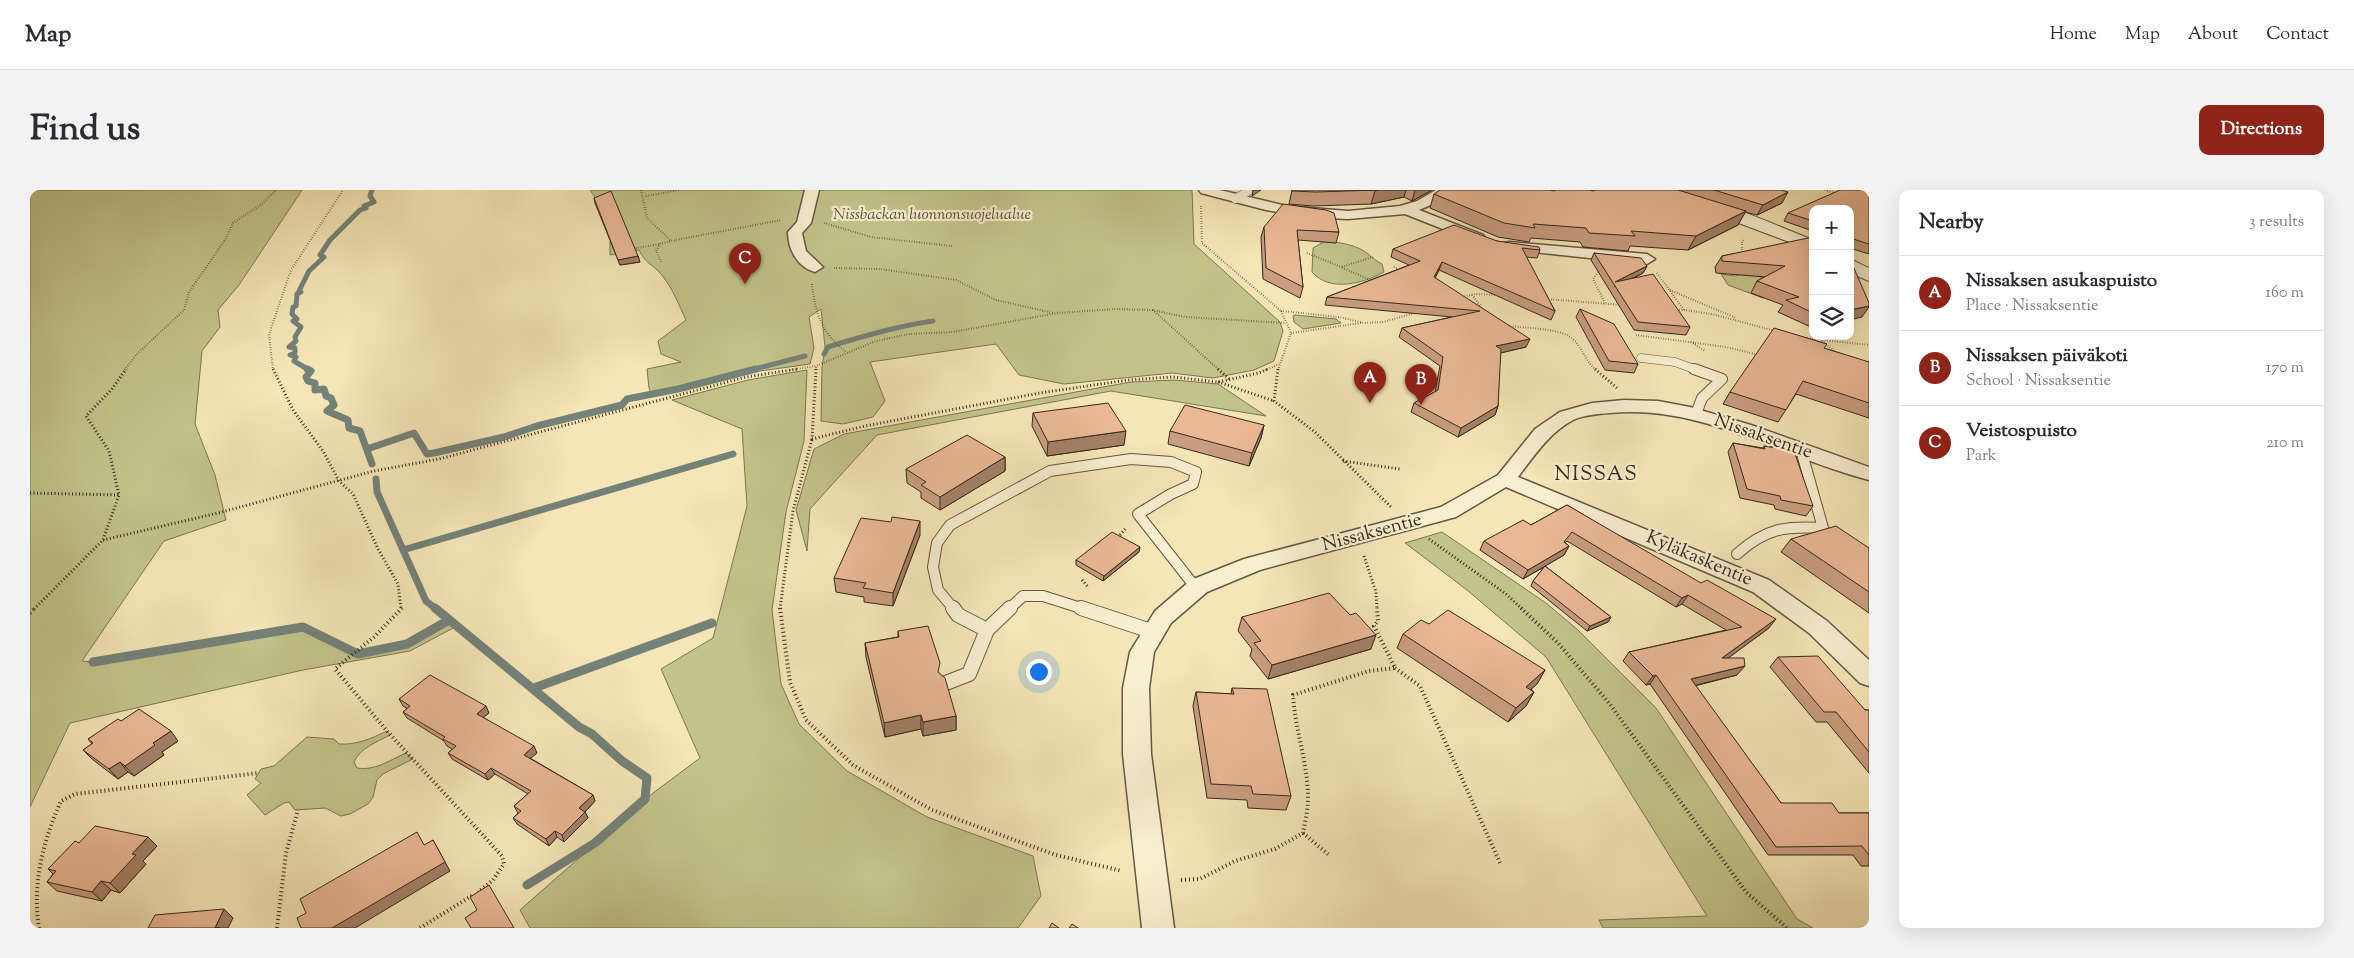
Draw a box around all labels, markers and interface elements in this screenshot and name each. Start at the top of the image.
text: Map [25,18,71,52]
text: Home [2050,22,2097,48]
text: Map [2125,22,2160,48]
text: About [2188,22,2238,48]
text: Contact [2266,22,2329,48]
text: Find us [30,105,140,156]
button: Directions [2199,105,2324,155]
park label: Nissbackan luonnonsuojelualue [833,204,1031,227]
map controls [1809,205,1854,340]
button: + [1809,205,1854,250]
text: Nearby [1919,208,1984,238]
text: 3 results [2249,211,2304,234]
pin: C [729,243,761,284]
button: − [1809,250,1854,295]
text: Nissaksen asukaspuisto [1966,268,2157,295]
text: A [1929,282,1942,305]
text: 160 m [2266,282,2304,305]
button: layers [1809,295,1854,340]
text: Place · Nissaksentie [1966,295,2099,318]
text: Nissaksen päiväkoti [1966,343,2128,370]
text: B [1930,357,1940,380]
text: 170 m [2266,357,2304,380]
pin: A [1354,362,1386,403]
pin: B [1405,364,1437,405]
text: School · Nissaksentie [1966,370,2111,393]
street label: Nissaksentie [1710,408,1816,467]
text: Veistospuisto [1966,418,2077,445]
text: C [1929,432,1941,455]
text: 210 m [2266,432,2304,455]
text: Park [1966,445,1997,468]
district label: NISSAS [1554,460,1638,490]
street label: Nissaksentie [1319,507,1425,559]
street label: Kyläkaskentie [1642,524,1757,594]
your location [1026,659,1052,685]

